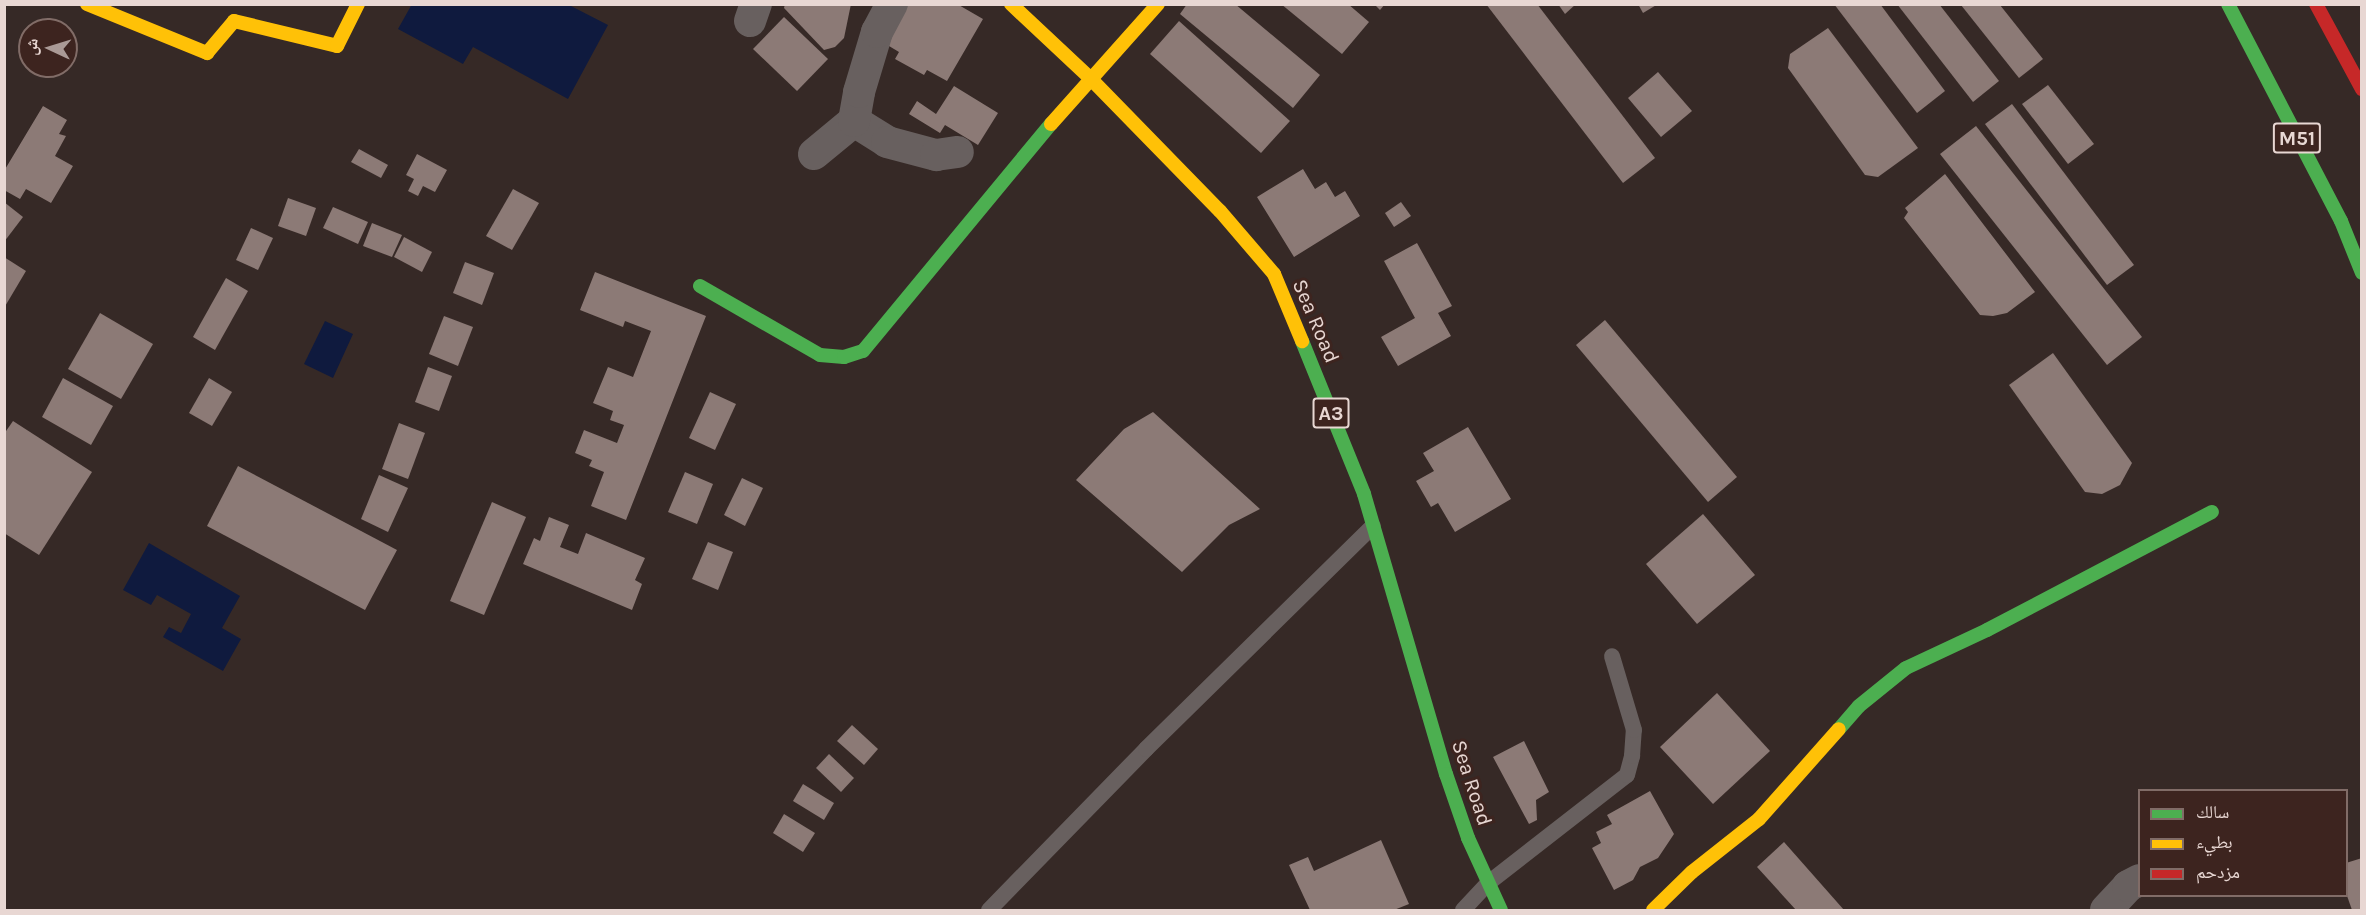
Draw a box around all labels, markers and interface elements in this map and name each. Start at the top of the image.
north arrow [18,18,78,78]
text: ش [21,38,42,56]
road number: M51 [2272,121,2322,155]
street label: Sea Road [1287,275,1345,367]
road number: A3 [1312,396,1350,430]
street label: Sea Road [1446,737,1498,829]
legend [2138,789,2348,897]
text: سالك [2196,801,2229,823]
text: بطيء [2196,831,2233,853]
text: مزدحم [2196,861,2240,883]

